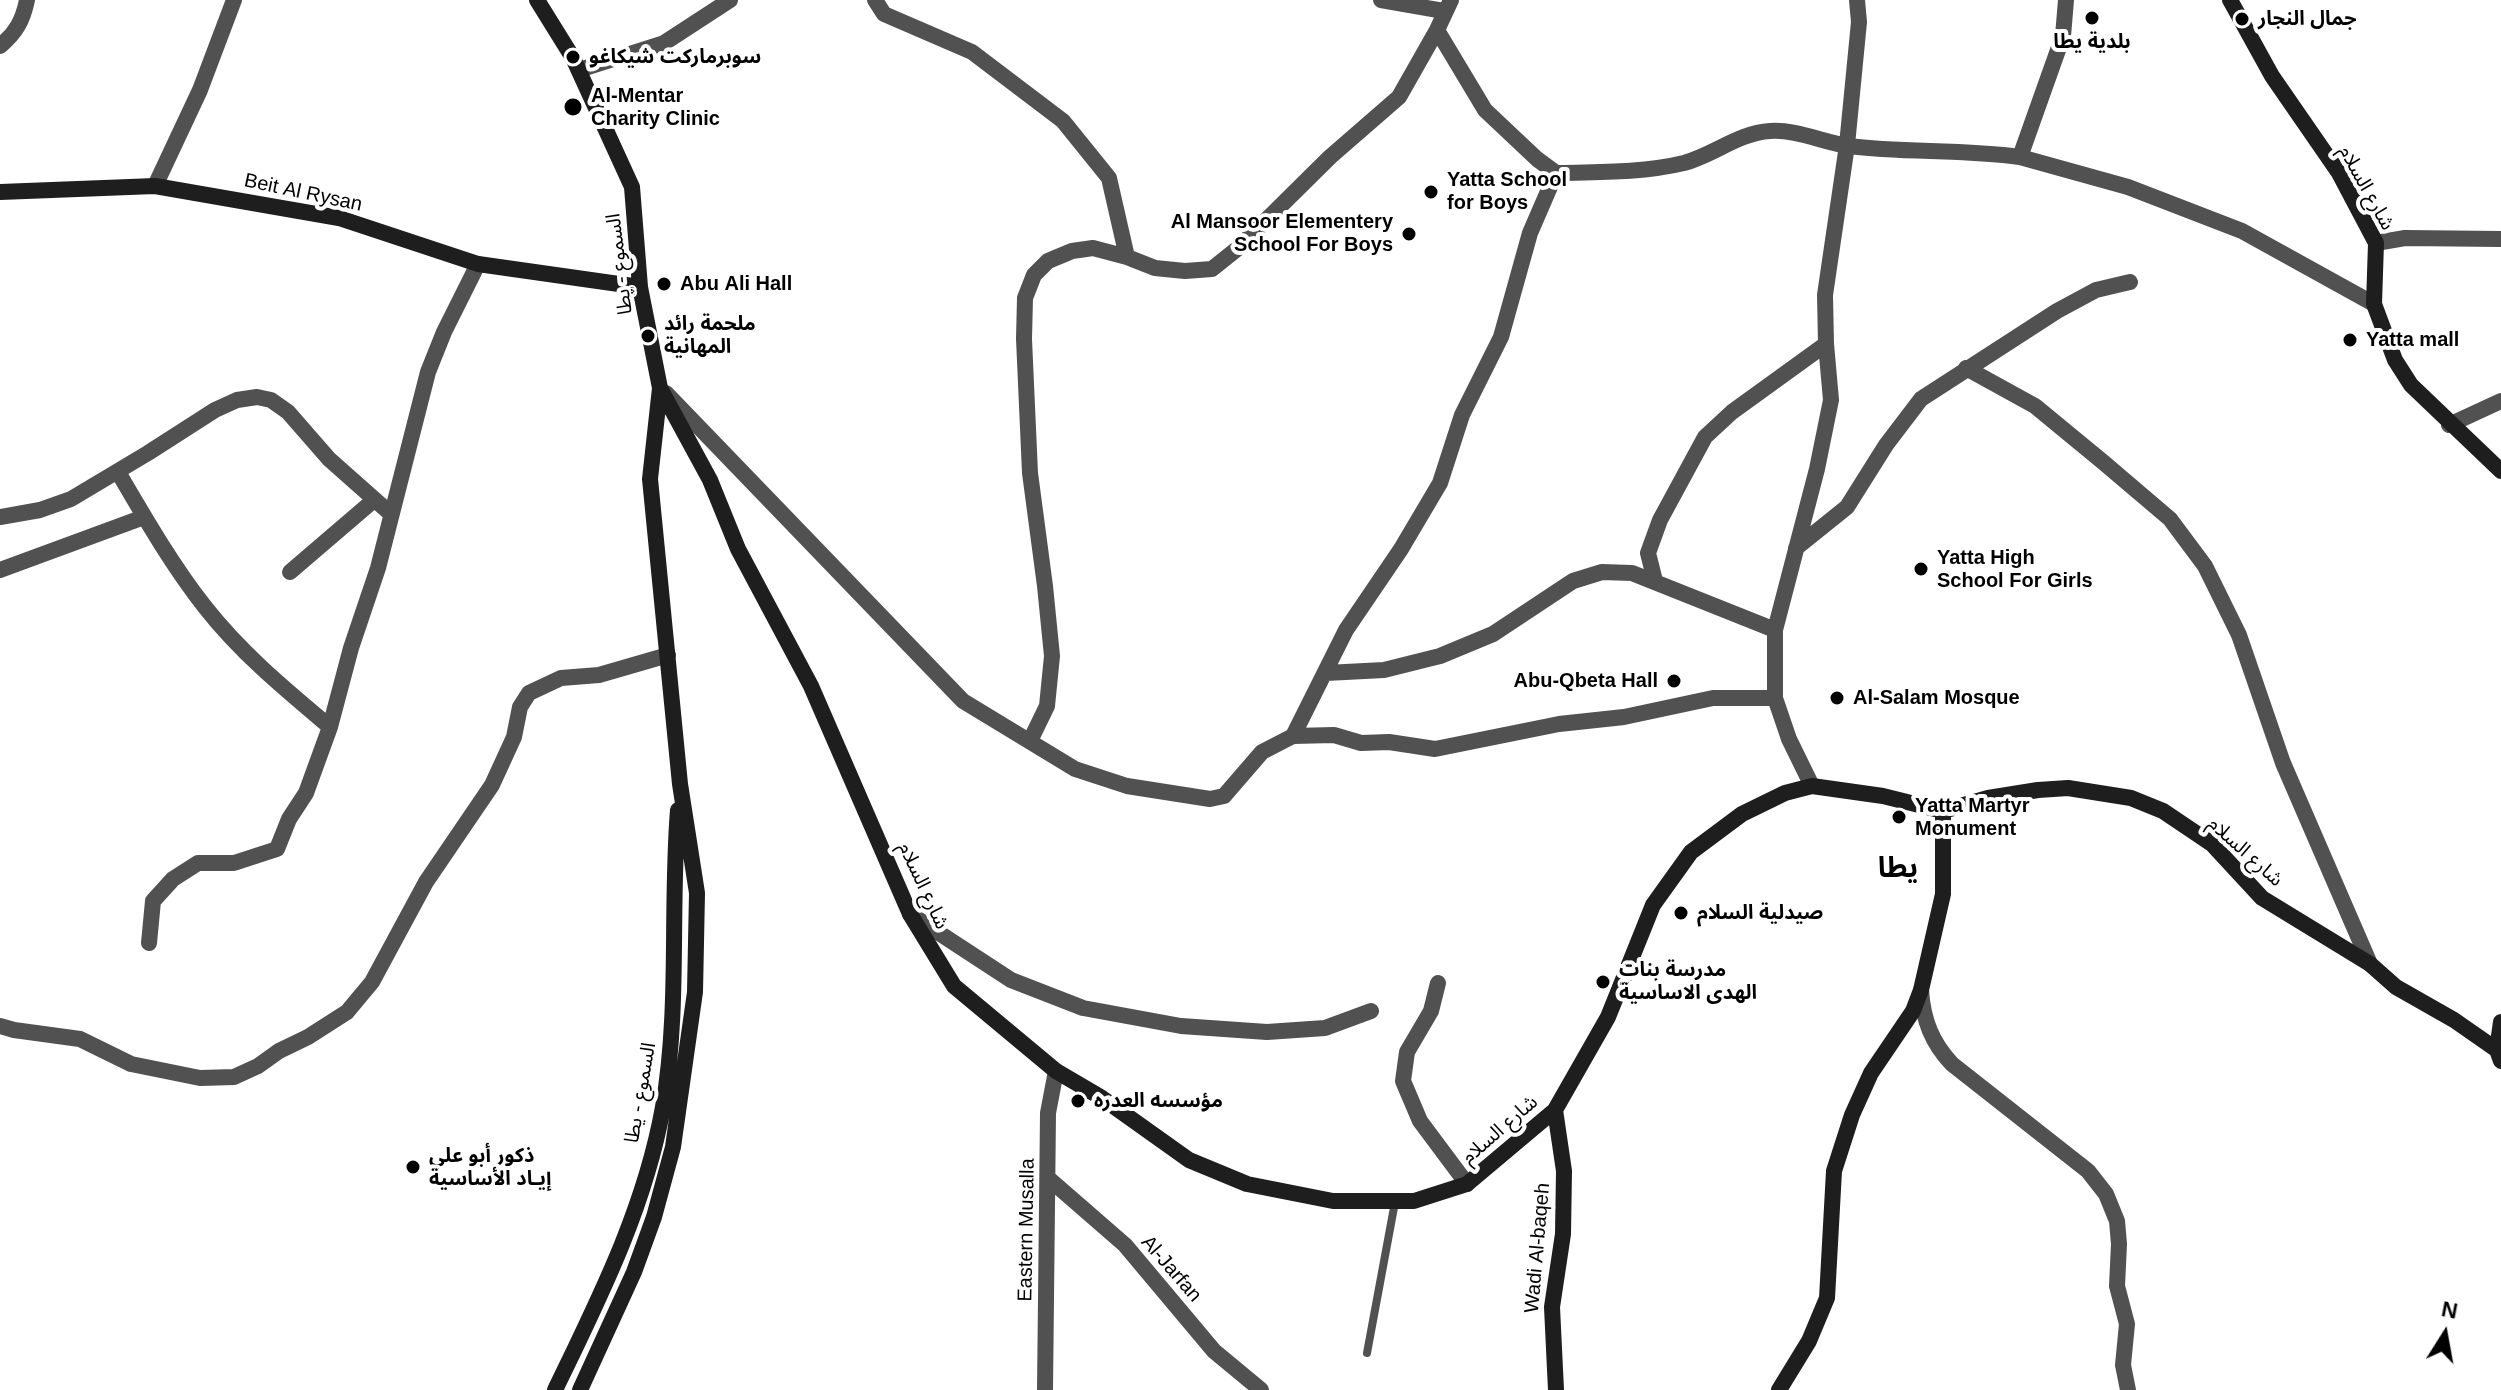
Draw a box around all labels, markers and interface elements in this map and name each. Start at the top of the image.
place label: جمال النجار [2258,7,2356,31]
marker: بلدية يطا [2083,9,2101,27]
marker: جمال النجار [2233,10,2251,28]
place label: بلدية يطا [2053,30,2131,54]
place label: سوبرماركت شيكاغو [589,45,761,69]
marker: سوبرماركت شيكاغو [564,48,582,66]
place label: Al-Mentar Charity Clinic [591,84,720,131]
marker: Al-Mentar Charity Clinic [562,96,584,118]
street label: شارع السلام [2333,141,2399,235]
place label: Yatta School for Boys [1447,168,1567,215]
street label: Beit Al Rysan [242,169,364,217]
marker: Yatta School for Boys [1422,183,1440,201]
place label: Al Mansoor Elementery School For Boys [1171,210,1393,257]
street label: السموع - يطا [602,212,638,316]
marker: Al Mansoor Elementery School For Boys [1400,225,1418,243]
place label: Abu Ali Hall [680,272,792,296]
marker: Abu Ali Hall [655,275,673,293]
place label: ملحمة رائد المهانية [664,312,756,359]
marker: ملحمة رائد المهانية [639,327,657,345]
place label: Yatta mall [2366,328,2459,352]
marker: Yatta mall [2341,331,2359,349]
place label: Yatta High School For Girls [1937,546,2093,593]
marker: Yatta High School For Girls [1912,560,1930,578]
place label: Abu-Qbeta Hall [1514,669,1658,693]
marker: Abu-Qbeta Hall [1665,672,1683,690]
place label: Al-Salam Mosque [1853,686,2020,710]
marker: Al-Salam Mosque [1828,689,1846,707]
place label: Yatta Martyr Monument [1915,794,2029,841]
marker: Yatta Martyr Monument [1890,808,1908,826]
street label: شارع السلام [2202,812,2288,892]
street label: شارع السلام [892,839,954,933]
district label: يطا [1878,852,1918,886]
place label: صيدلية السلام [1697,901,1823,925]
marker: صيدلية السلام [1672,904,1690,922]
place label: مدرسة بنات الهدى الاساسية [1619,958,1757,1005]
marker: مدرسة بنات الهدى الاساسية [1594,973,1612,991]
street label: السموع - يطا [620,1041,662,1145]
place label: مؤسسه العدره [1094,1089,1223,1113]
street label: شارع السلام [1457,1090,1543,1170]
marker: مؤسسه العدره [1069,1092,1087,1110]
place label: ذكور أبو علي إيـاد الأساسية [429,1144,551,1191]
marker: ذكور أبو علي إيـاد الأساسية [404,1158,422,1176]
street label: Eastern Musalla [1014,1158,1040,1302]
street label: Wadi Al-baqeh [1520,1182,1556,1314]
street label: Al-Jarfan [1136,1231,1206,1307]
north arrow [2405,1294,2485,1374]
text: N [2439,1296,2460,1324]

